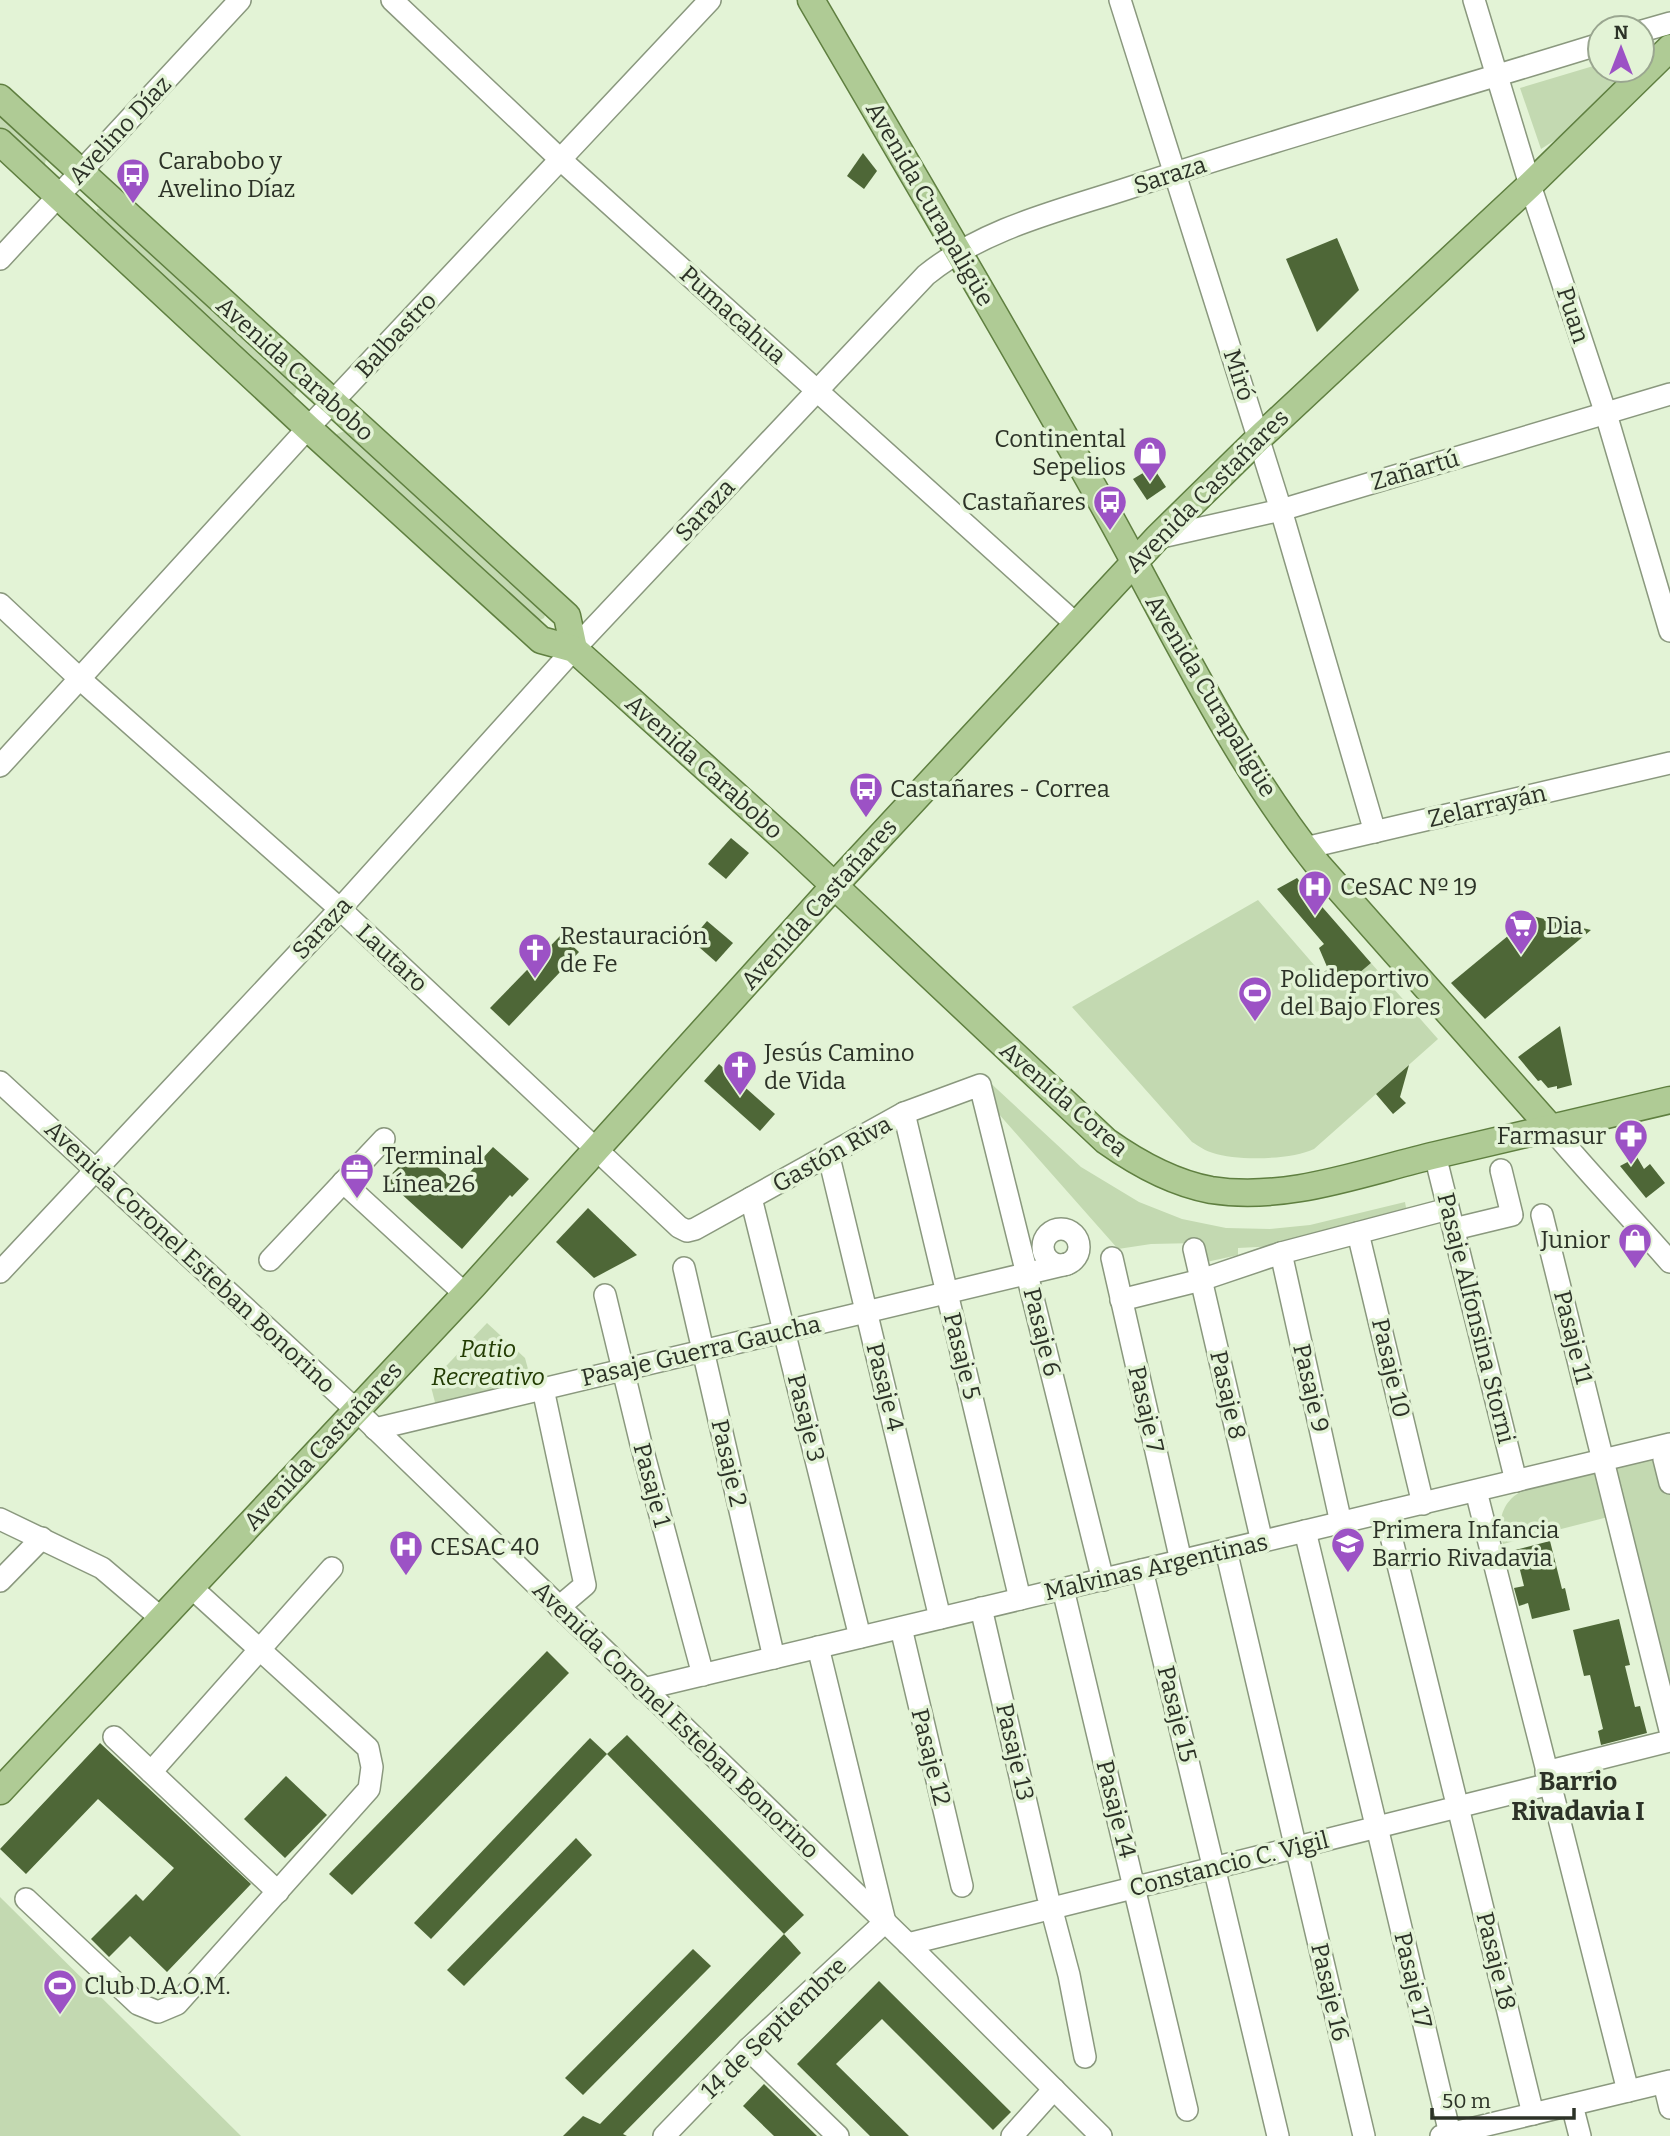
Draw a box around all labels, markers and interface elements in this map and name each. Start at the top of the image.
north arrow [1586,14,1656,84]
text: N [1614,21,1629,44]
street label: Avelino Díaz [63,70,177,190]
street label: Avenida Curapaligüe [860,97,1000,311]
place label: Carabobo y Avelino Díaz [158,147,295,203]
street label: Saraza [1130,150,1210,200]
bus stop icon: Carabobo y Avelino Díaz [114,156,152,205]
street label: Pumacahua [674,260,792,370]
street label: Puan [1551,283,1595,347]
street label: Balbastro [350,287,442,383]
street label: Avenida Carabobo [211,291,379,447]
street label: Miró [1218,346,1260,404]
street label: Avenida Castañares [1119,403,1295,579]
place label: Continental Sepelios [994,425,1126,481]
shop icon: Continental Sepelios [1131,434,1169,483]
street label: Zañartú [1368,444,1462,496]
street label: Saraza [669,473,741,547]
bus stop icon: Castañares [1091,483,1129,532]
place label: Castañares [962,488,1086,516]
street label: Avenida Curapaligüe [1140,590,1282,802]
street label: Avenida Carabobo [620,689,788,845]
bus stop icon: Castañares - Correa [847,770,885,819]
place label: Castañares - Correa [890,775,1110,803]
street label: Zelarrayán [1425,779,1549,833]
street label: Avenida Castañares [735,813,903,995]
hospital icon: CeSAC Nº 19 [1296,868,1334,917]
place label: CeSAC Nº 19 [1340,873,1477,901]
street label: Saraza [286,891,358,965]
supermarket icon: Dia [1502,907,1540,956]
place label: Dia [1546,912,1583,940]
street label: Lautaro [351,918,433,998]
place label: Restauración de Fe [560,922,707,978]
church icon: Restauración de Fe [516,931,554,980]
place label: Polideportivo del Bajo Flores [1280,965,1441,1021]
sports icon: Polideportivo del Bajo Flores [1236,974,1274,1023]
street label: Avenida Corea [994,1036,1134,1162]
place label: Jesús Camino de Vida [763,1039,915,1095]
church icon: Jesús Camino de Vida [721,1048,759,1097]
street label: Gastón Riva [768,1110,896,1198]
street label: Avenida Coronel Esteban Bonorino [39,1115,341,1399]
pharmacy icon: Farmasur [1612,1117,1650,1166]
place label: Farmasur [1497,1122,1606,1150]
place label: Terminal Línea 26 [382,1142,484,1198]
office icon: Terminal Línea 26 [338,1151,376,1200]
street label: Pasaje Alfonsina Storni [1431,1190,1521,1446]
shop icon: Junior [1616,1221,1654,1270]
place label: Junior [1540,1226,1610,1254]
street label: Pasaje 6 [1018,1285,1066,1379]
street label: Pasaje 11 [1548,1287,1598,1387]
street label: Pasaje Guerra Gaucha [579,1310,823,1392]
street label: Pasaje 5 [938,1310,986,1402]
street label: Pasaje 10 [1366,1316,1416,1420]
park label: Patio Recreativo [431,1335,545,1391]
street label: Pasaje 4 [861,1340,909,1434]
street label: Pasaje 9 [1287,1341,1335,1435]
street label: Pasaje 8 [1204,1348,1252,1442]
street label: Avenida Castañares [238,1356,408,1536]
street label: Pasaje 7 [1122,1363,1170,1455]
street label: Pasaje 3 [782,1371,830,1465]
street label: Pasaje 2 [705,1417,753,1509]
street label: Pasaje 1 [627,1440,677,1530]
place label: Primera Infancia Barrio Rivadavia [1372,1516,1559,1572]
school or university icon: Primera Infancia Barrio Rivadavia [1329,1525,1367,1574]
hospital icon: CESAC 40 [387,1528,425,1577]
street label: Malvinas Argentinas [1042,1528,1270,1606]
place label: CESAC 40 [430,1533,540,1561]
street label: Avenida Coronel Esteban Bonorino [527,1576,825,1864]
street label: Pasaje 15 [1152,1663,1202,1765]
street label: Pasaje 13 [990,1700,1040,1804]
street label: Pasaje 12 [905,1706,957,1808]
street label: Pasaje 14 [1090,1757,1142,1861]
district label: Barrio Rivadavia I [1511,1766,1645,1827]
street label: Constancio C. Vigil [1126,1826,1332,1902]
street label: Pasaje 18 [1470,1909,1522,2013]
street label: Pasaje 17 [1388,1929,1438,2031]
street label: Pasaje 16 [1305,1940,1355,2044]
street label: 14 de Septiembre [696,1952,852,2104]
sports icon: Club D.A.O.M. [41,1967,79,2016]
place label: Club D.A.O.M. [84,1972,231,2000]
scale bar [1432,2076,1574,2120]
text: 50 m [1442,2088,1491,2114]

